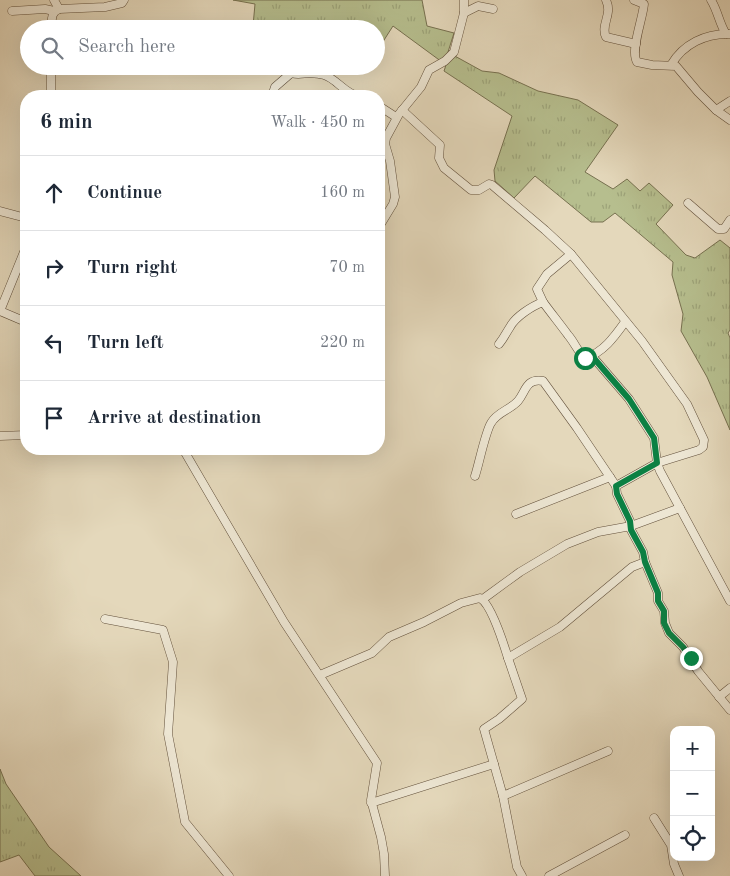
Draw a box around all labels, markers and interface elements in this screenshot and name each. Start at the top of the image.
search box [20,20,385,75]
icon: search [38,34,66,62]
text: Search here [78,38,175,57]
text: 6 min [40,112,93,133]
text: Walk · 450 m [270,115,365,131]
icon: ahead [40,179,68,207]
text: Continue [87,184,162,203]
text: 160 m [320,185,365,201]
icon: right [40,254,68,282]
text: Turn right [87,259,177,278]
text: 70 m [329,260,365,276]
icon: left [40,329,68,357]
text: Turn left [87,334,164,353]
text: 220 m [320,335,365,351]
route start [574,347,597,370]
icon: arrive [40,404,68,432]
text: Arrive at destination [87,409,261,428]
route end [680,647,703,670]
map controls [670,726,715,861]
button: + [670,726,715,771]
button: − [670,771,715,816]
button: locate [670,816,715,861]

